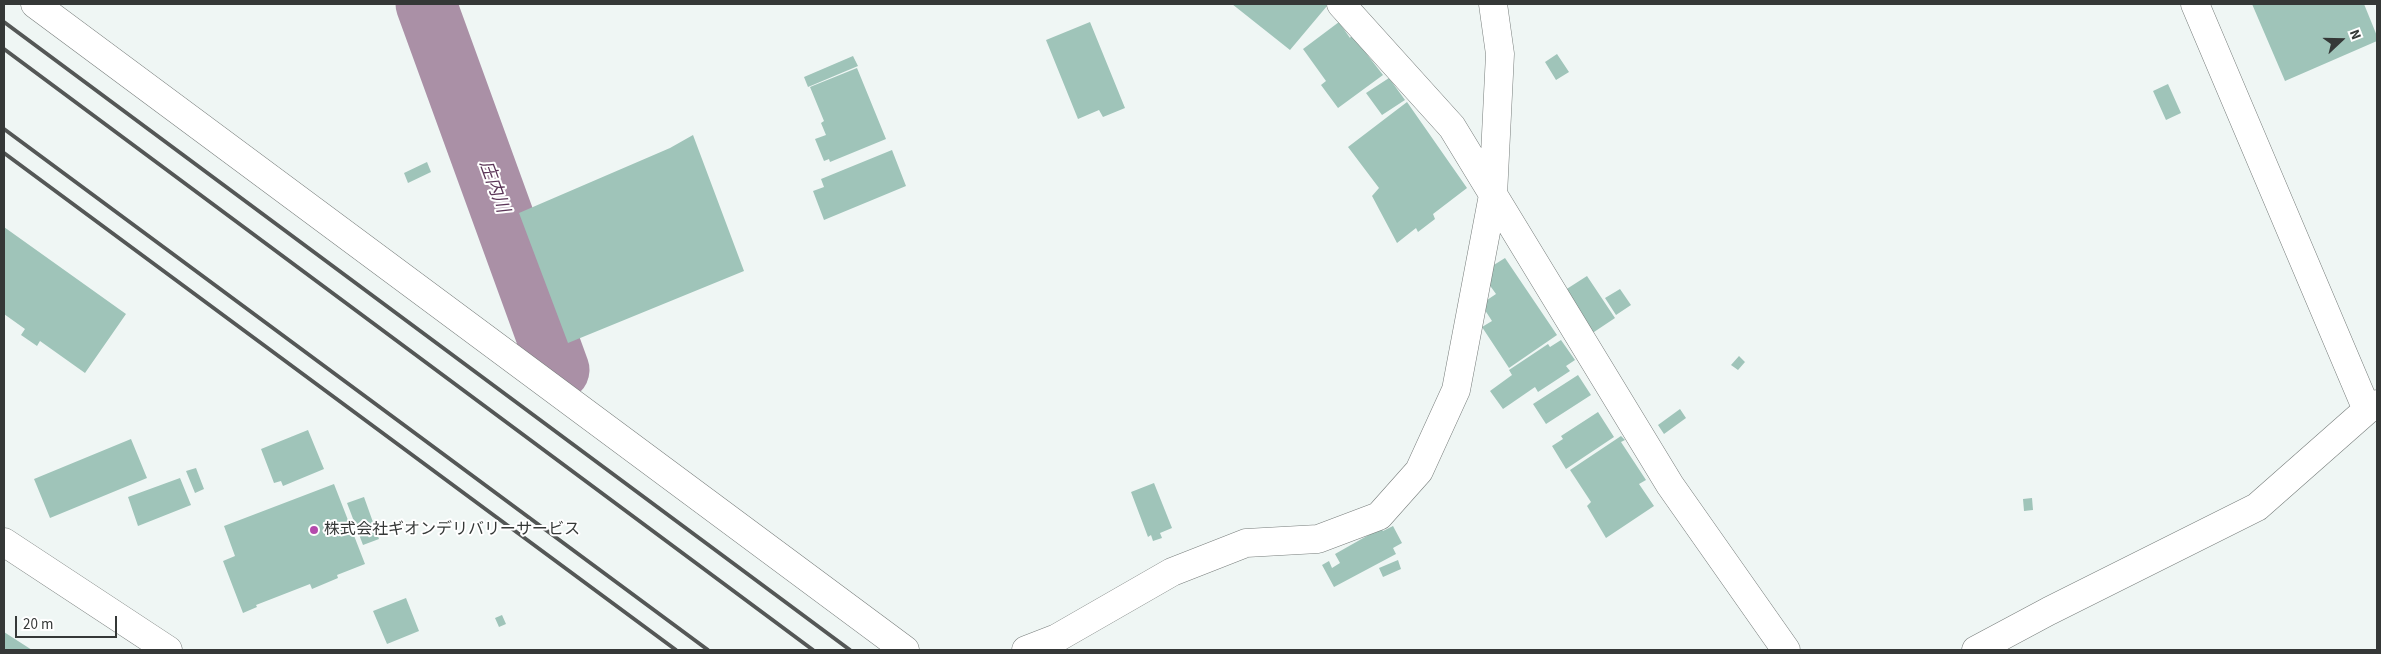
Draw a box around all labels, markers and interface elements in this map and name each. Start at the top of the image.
north arrow [2316,15,2366,65]
text: N [2344,27,2366,43]
water label: 庄内川 [474,158,512,216]
place label: 株式会社ギオンデリバリーサービス [324,520,580,540]
marker: 株式会社ギオンデリバリーサービス [308,524,320,536]
scale bar [18,606,120,638]
text: 20 m [23,614,53,635]

